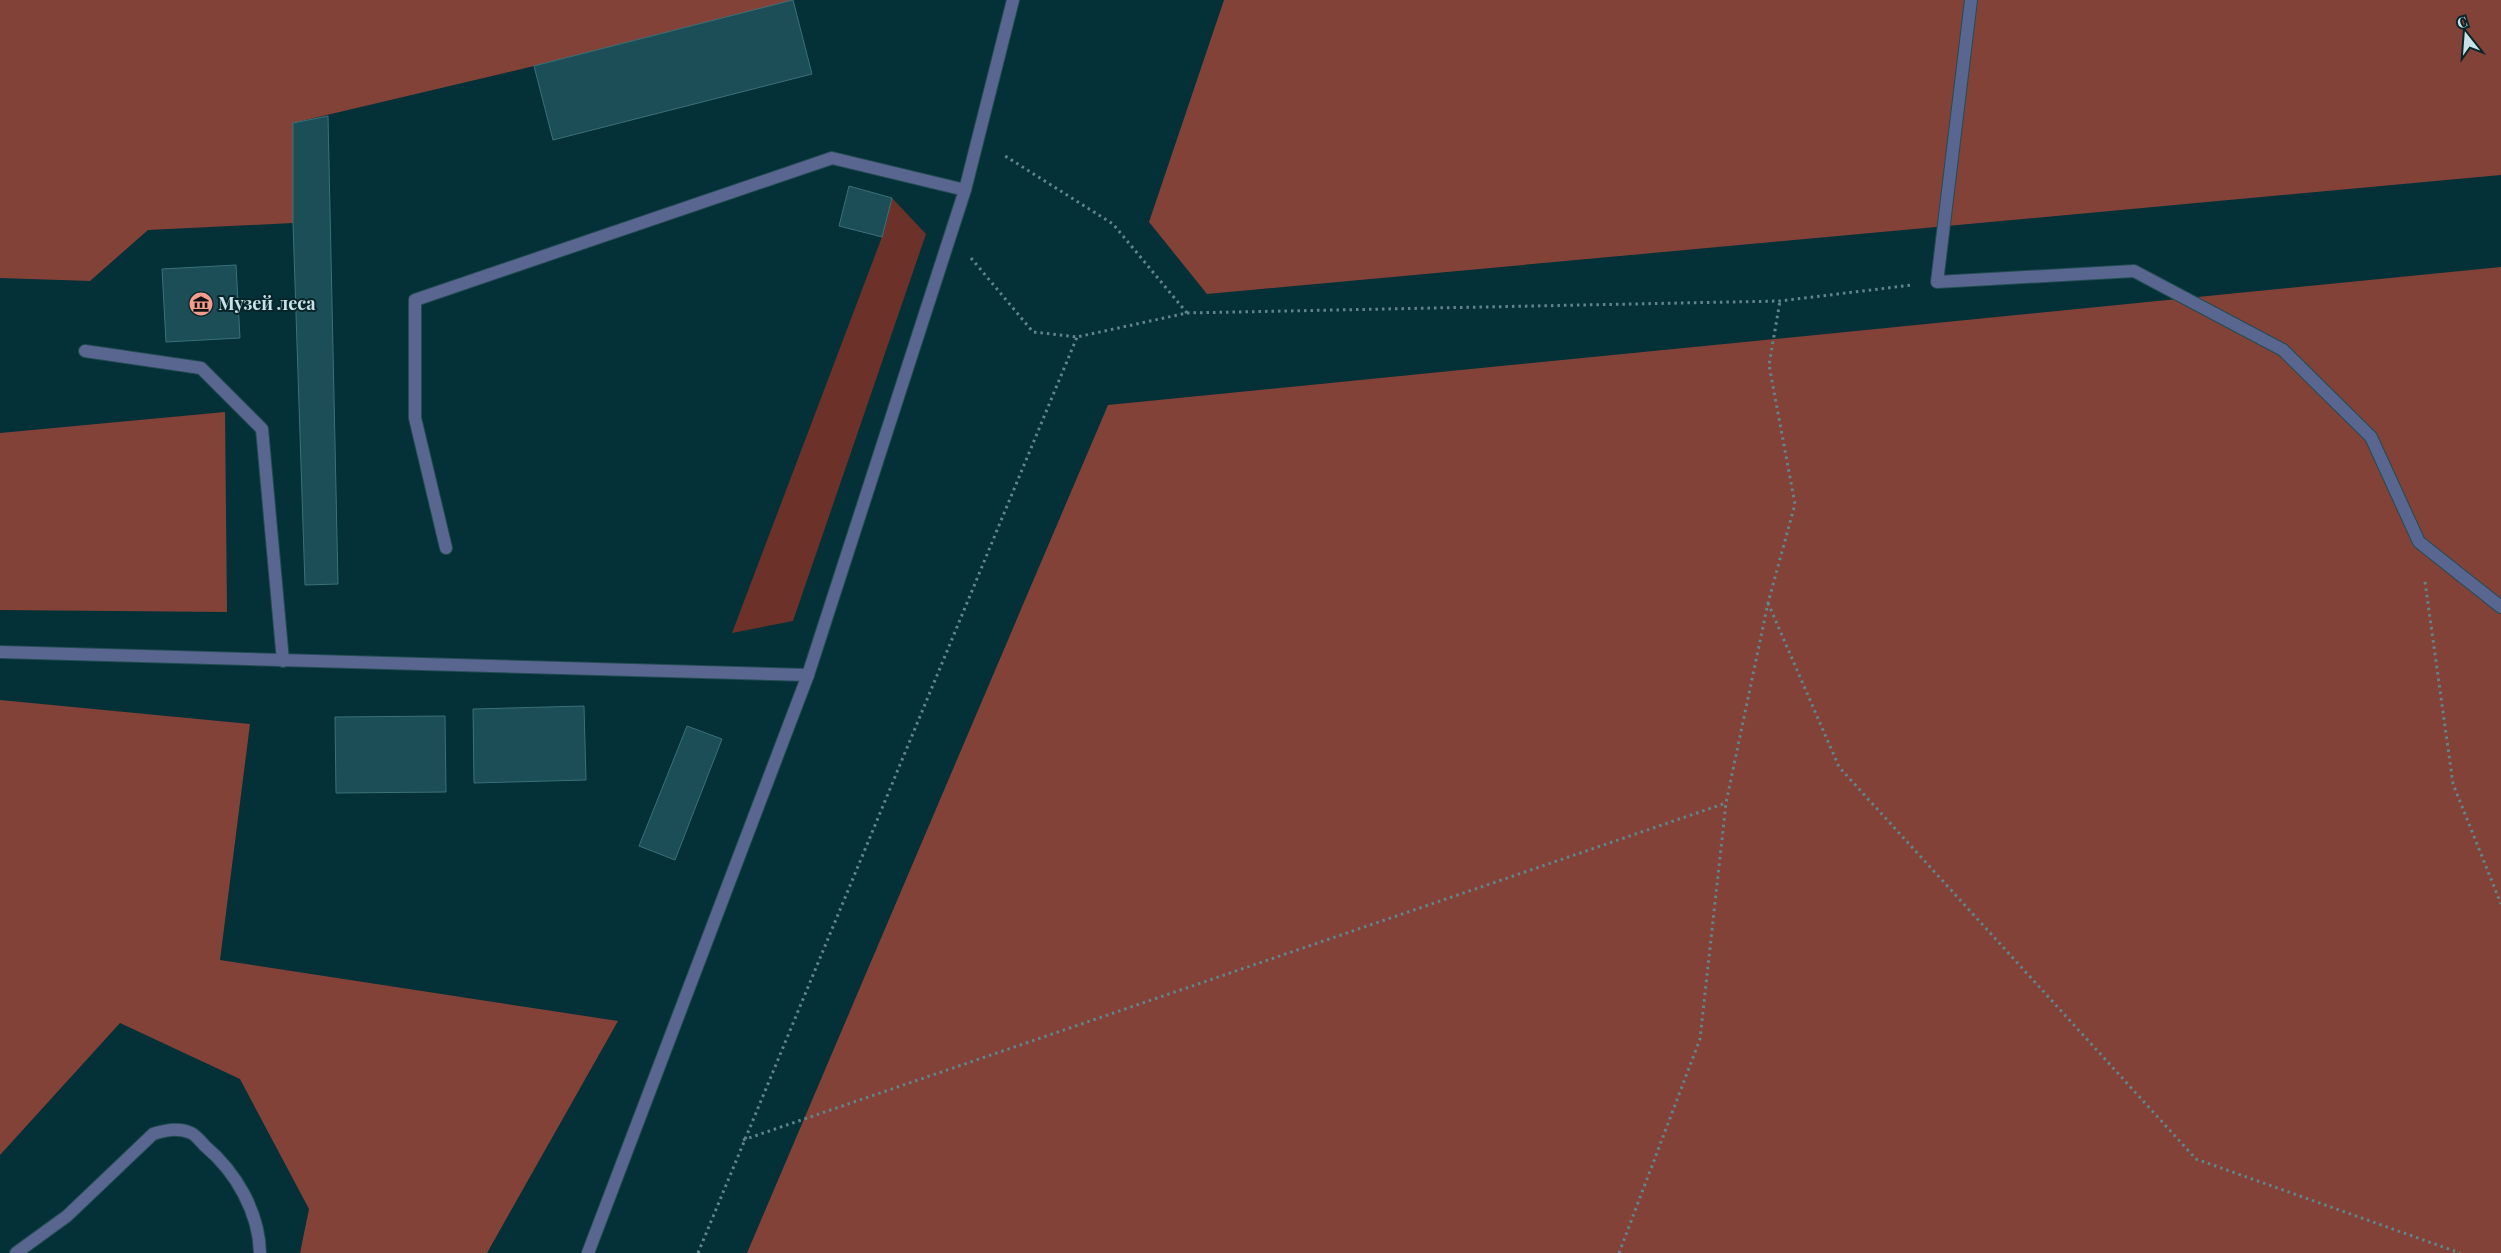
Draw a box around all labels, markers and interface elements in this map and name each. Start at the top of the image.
north arrow [2441,10,2491,60]
text: С [2455,12,2470,33]
museum icon: Музей леса [188,291,214,317]
place label: Музей леса [218,291,316,315]

